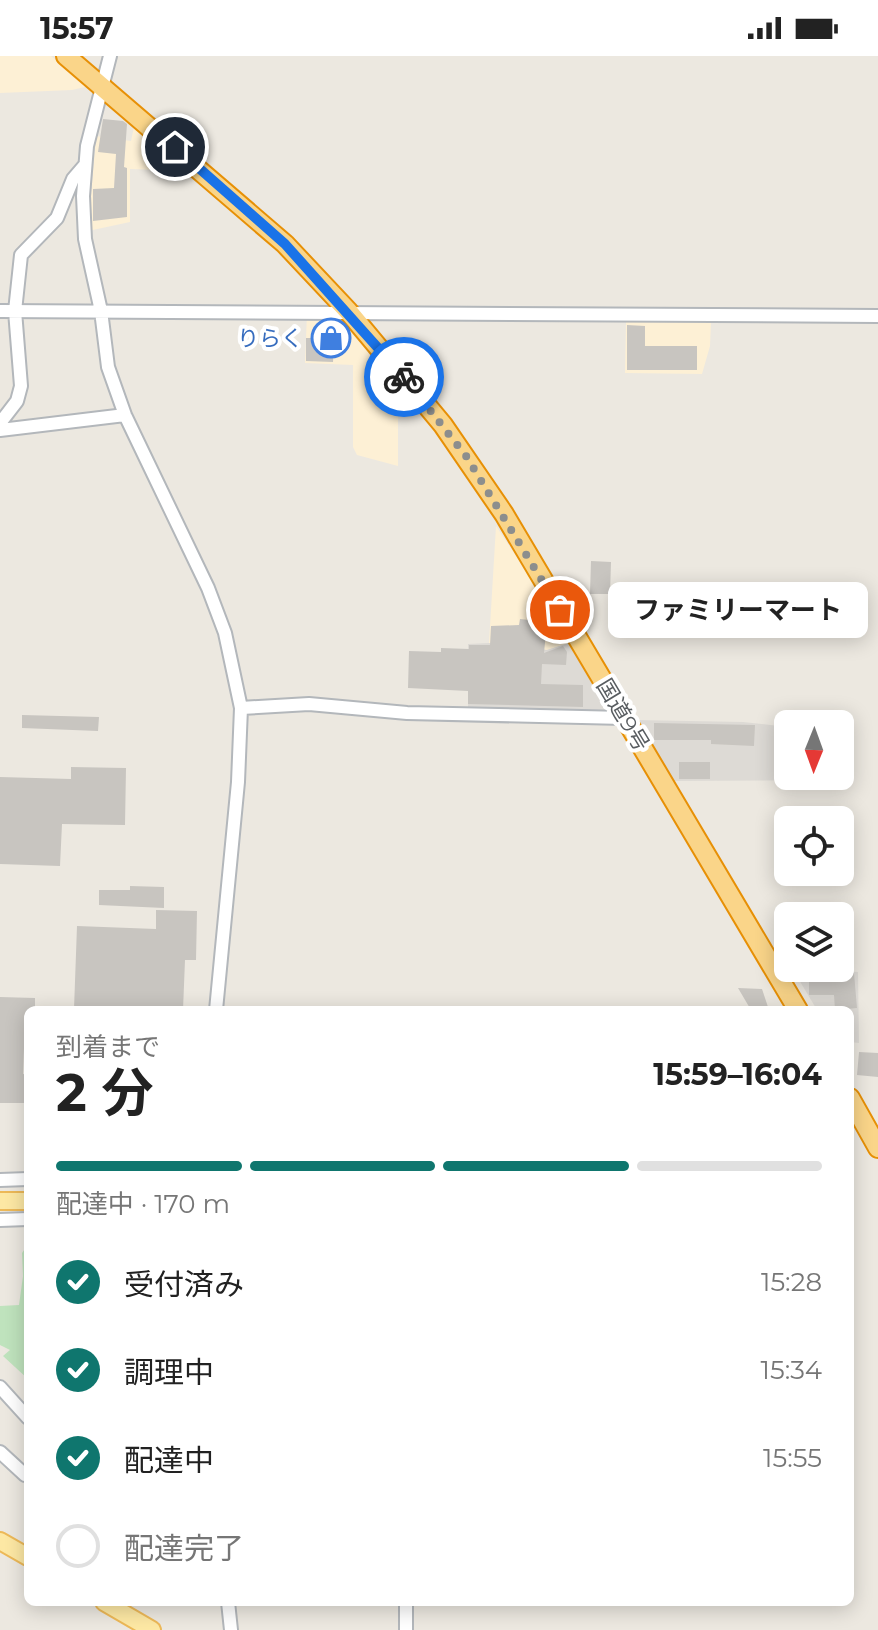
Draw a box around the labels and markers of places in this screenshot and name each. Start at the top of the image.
pin [141,113,209,181]
shop icon: りらく [310,317,352,359]
place label: りらく [237,325,303,352]
pin [526,576,594,644]
callout: ファミリーマート [608,582,868,638]

